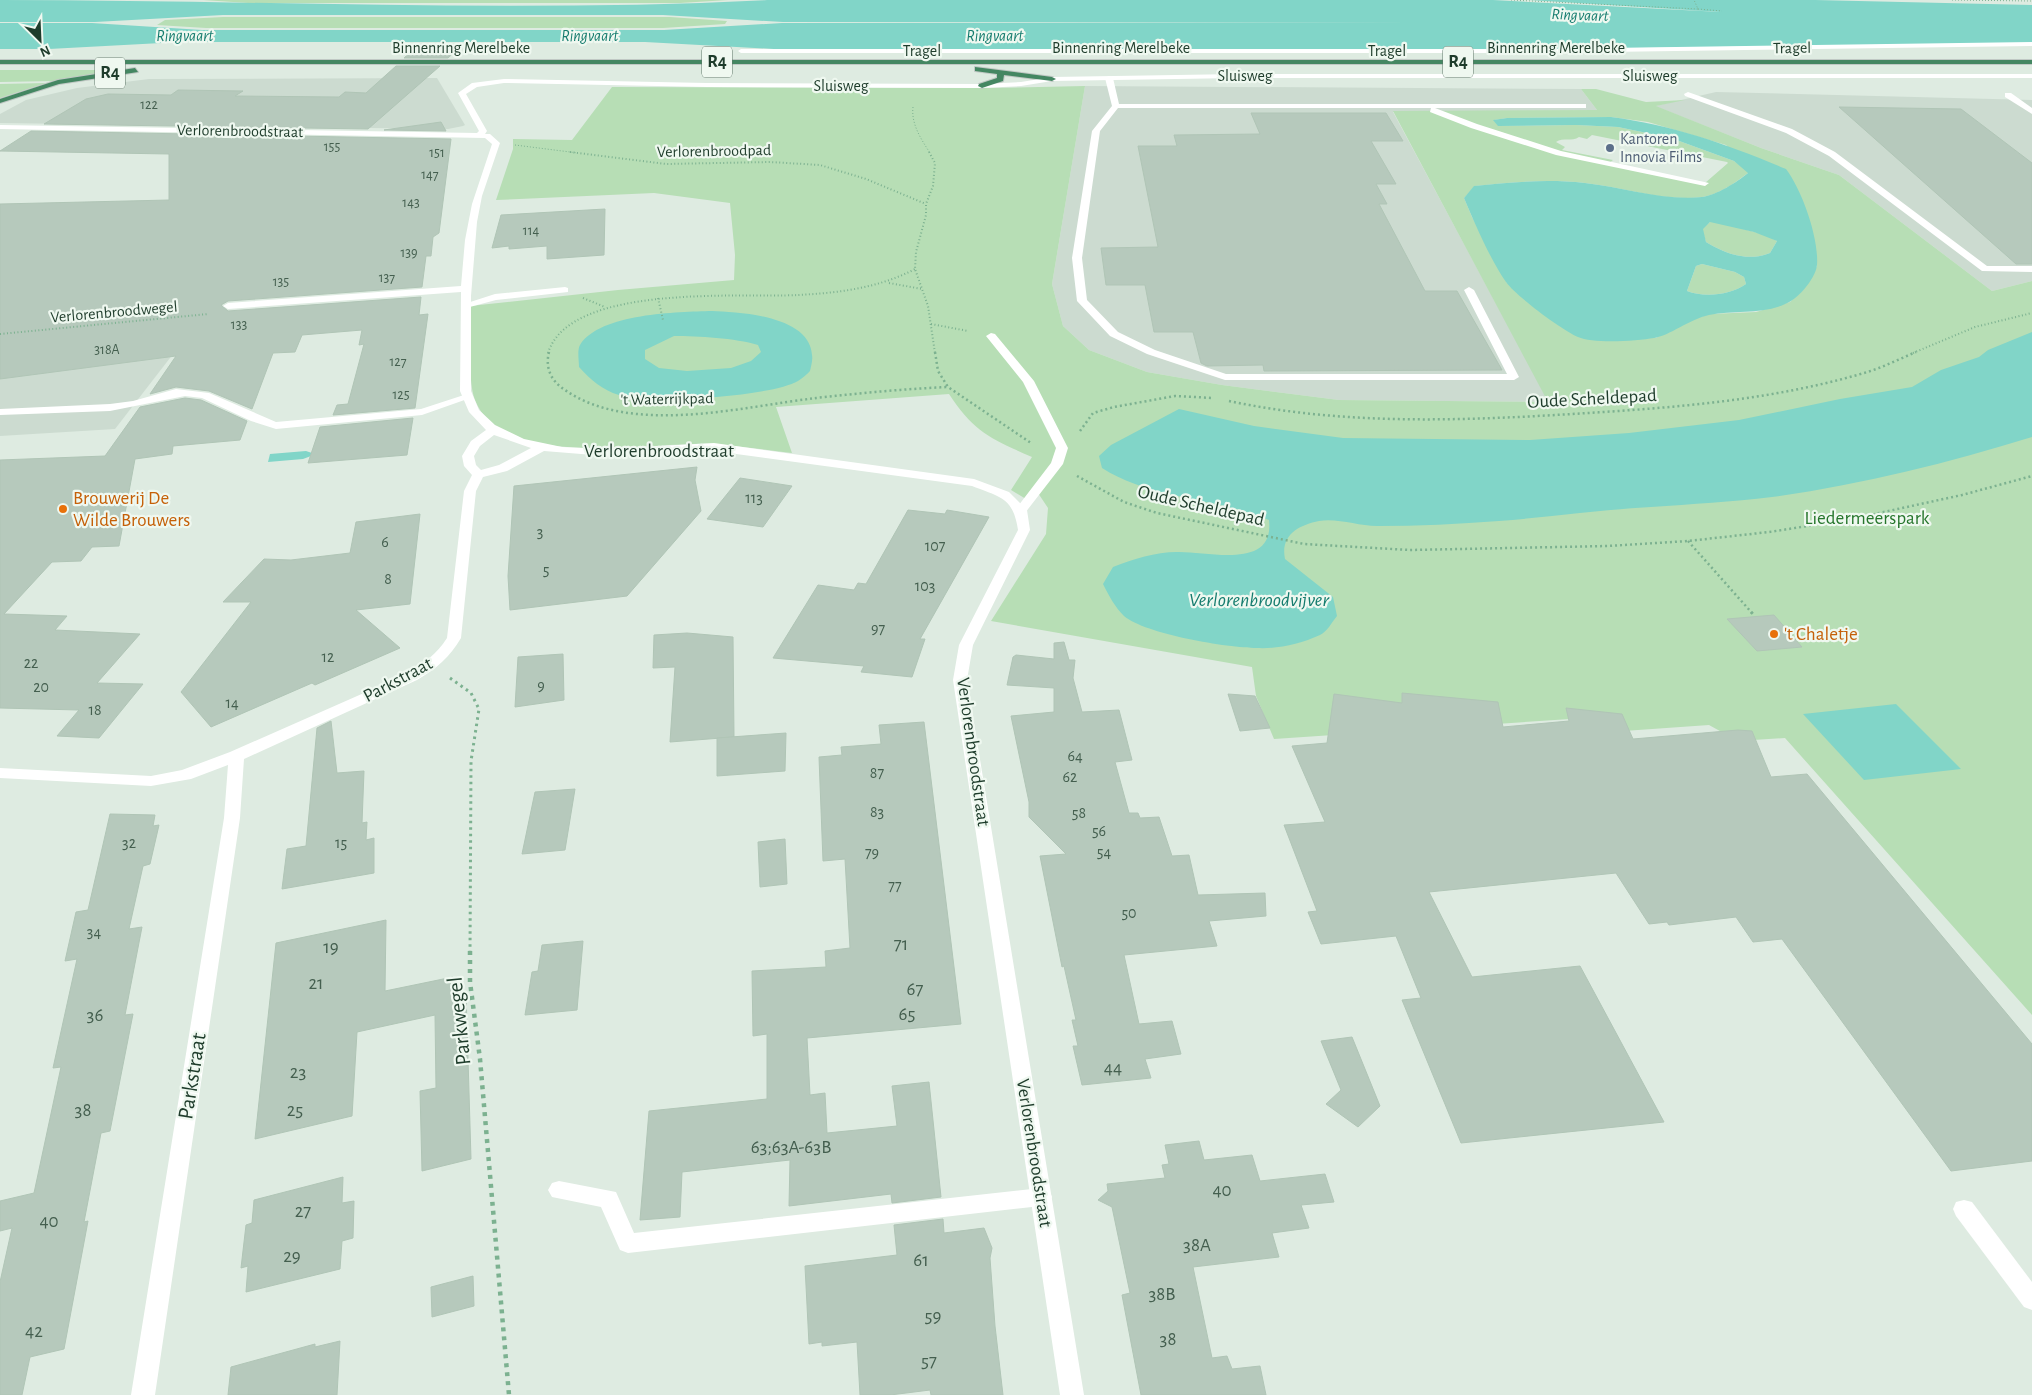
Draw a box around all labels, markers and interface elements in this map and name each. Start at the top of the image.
water label: Ringvaart [1551,6,1610,24]
north arrow [15,15,65,65]
water label: Ringvaart [156,28,214,44]
water label: Ringvaart [561,28,619,44]
water label: Ringvaart [966,28,1024,44]
street label: Binnenring Merelbeke [392,40,530,56]
street label: Binnenring Merelbeke [1052,40,1190,56]
street label: Binnenring Merelbeke [1487,40,1625,56]
street label: Tragel [1773,40,1811,56]
text: N [38,43,52,59]
street label: Tragel [903,43,941,59]
street label: Tragel [1368,43,1406,59]
road number: R4 [702,46,732,78]
road number: R4 [1443,46,1473,78]
road number: R4 [95,58,125,88]
street label: Sluisweg [1218,68,1273,84]
street label: Sluisweg [1623,68,1678,84]
street label: Sluisweg [814,78,869,94]
house number: 122 [140,98,158,112]
street label: Verlorenbroodstraat [177,122,303,140]
place label: Kantoren Innovia Films [1620,131,1702,165]
house number: 155 [324,140,340,154]
street label: Verlorenbroodpad [657,142,771,160]
marker: Kantoren Innovia Films [1604,142,1616,154]
house number: 151 [429,146,445,160]
house number: 147 [421,168,439,182]
house number: 143 [402,196,420,210]
house number: 114 [523,224,539,238]
house number: 139 [400,246,418,260]
house number: 137 [379,271,395,285]
house number: 135 [273,275,289,289]
street label: Verlorenbroodwegel [50,298,178,326]
house number: 133 [231,318,247,332]
house number: 318A [94,343,120,357]
house number: 127 [389,355,407,369]
street label: Oude Scheldepad [1527,386,1657,412]
house number: 125 [392,388,410,402]
street label: 't Waterrijkpad [621,390,714,409]
street label: Verlorenbroodstraat [584,442,734,461]
street label: Oude Scheldepad [1136,482,1266,530]
place label: Brouwerij De Wilde Brouwers [73,489,190,530]
house number: 113 [745,490,763,506]
marker: Brouwerij De Wilde Brouwers [57,503,69,515]
park label: Liedermeerspark [1805,509,1930,528]
house number: 3 [537,524,543,540]
house number: 6 [381,534,389,550]
house number: 107 [925,538,946,554]
house number: 5 [543,562,549,578]
house number: 8 [384,571,392,587]
house number: 103 [915,578,935,594]
water label: Verlorenbroodvijver [1189,590,1329,610]
house number: 97 [871,621,885,637]
place label: 't Chaletje [1784,625,1858,644]
marker: 't Chaletje [1768,628,1780,640]
house number: 12 [322,649,334,665]
street label: Parkstraat [360,654,436,706]
house number: 22 [24,655,38,671]
street label: Verlorenbroodstraat [953,676,993,828]
house number: 9 [537,678,545,694]
house number: 20 [33,679,49,695]
house number: 14 [225,695,239,711]
house number: 18 [88,702,102,718]
house number: 64 [1067,748,1083,764]
house number: 87 [870,765,884,781]
house number: 62 [1063,769,1077,785]
house number: 83 [870,804,884,820]
house number: 58 [1072,805,1086,821]
house number: 56 [1092,823,1106,839]
house number: 32 [122,835,136,851]
house number: 15 [335,835,347,851]
house number: 54 [1097,844,1111,860]
house number: 79 [865,845,879,861]
house number: 77 [888,878,902,894]
house number: 50 [1121,905,1137,921]
house number: 34 [87,924,101,940]
house number: 71 [894,935,908,954]
house number: 19 [323,938,339,957]
house number: 21 [308,974,324,993]
street label: Parkwegel [443,976,475,1066]
house number: 67 [907,980,924,999]
house number: 65 [899,1005,915,1024]
house number: 36 [87,1006,103,1025]
street label: Parkstraat [174,1031,210,1121]
house number: 44 [1104,1059,1122,1078]
house number: 23 [290,1063,306,1082]
street label: Verlorenbroodstraat [1013,1077,1055,1229]
house number: 38 [75,1101,91,1120]
house number: 25 [287,1101,303,1120]
house number: 63;63A-63B [751,1138,831,1157]
house number: 40 [1212,1181,1232,1200]
house number: 27 [295,1202,311,1221]
house number: 40 [39,1212,59,1231]
house number: 38A [1183,1236,1211,1255]
house number: 29 [283,1247,301,1266]
house number: 61 [913,1251,929,1270]
house number: 38B [1148,1285,1176,1304]
house number: 59 [925,1307,942,1326]
house number: 42 [25,1322,43,1341]
house number: 38 [1160,1330,1176,1349]
house number: 57 [921,1352,937,1371]

